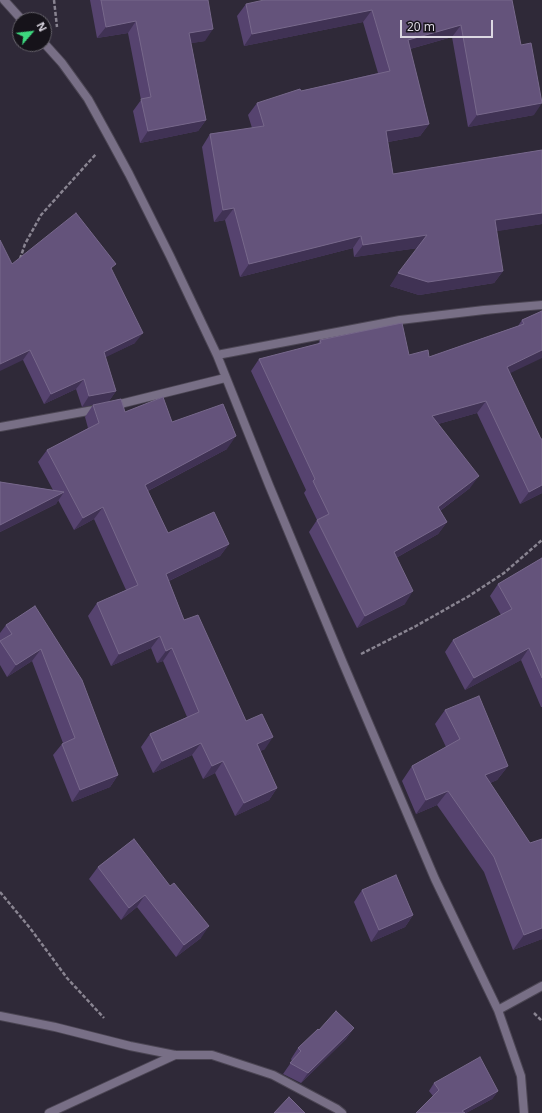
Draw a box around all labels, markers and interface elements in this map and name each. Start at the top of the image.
north arrow [12,12,52,52]
scale bar [402,12,495,38]
text: 20 m [407,18,435,35]
text: N [33,19,51,34]

